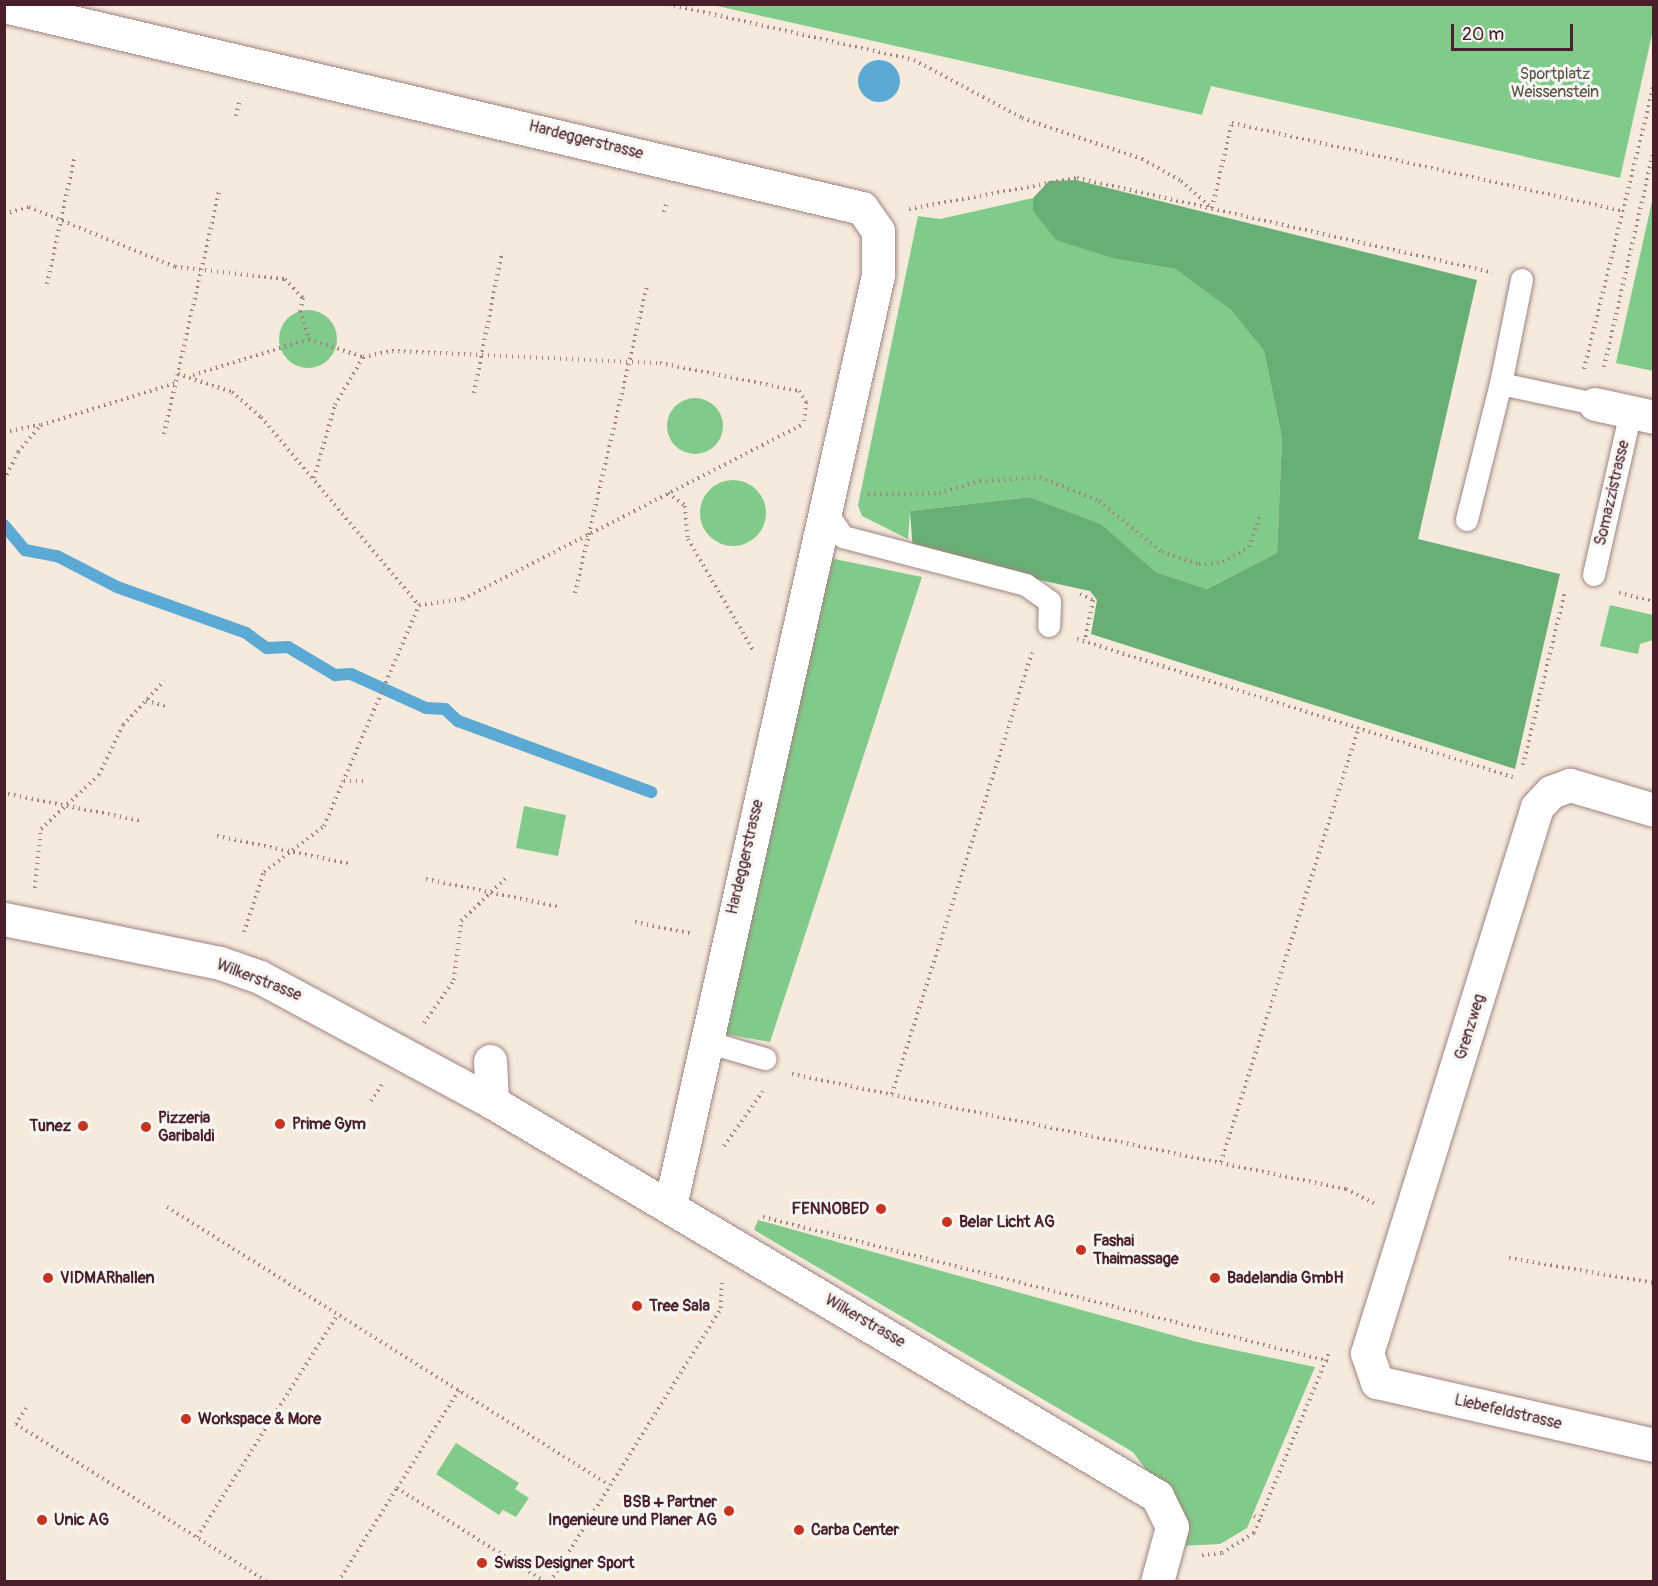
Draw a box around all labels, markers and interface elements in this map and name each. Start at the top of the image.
scale bar [1454,12,1576,50]
text: 20 m [1462,23,1504,46]
park label: Sportplatz Weissenstein [1511,64,1599,102]
street label: Hardeggerstrasse [527,116,645,164]
street label: Somazzistrasse [1591,438,1633,548]
street label: Hardeggerstrasse [722,798,768,916]
street label: Wilkerstrasse [214,955,304,1005]
street label: Grenzweg [1451,992,1489,1062]
place label: Pizzeria Garibaldi [158,1108,214,1146]
place label: Prime Gym [292,1114,366,1134]
place label: Tunez [29,1116,71,1136]
marker: Prime Gym [273,1117,287,1131]
marker: Tunez [76,1119,90,1133]
marker: Pizzeria Garibaldi [139,1120,153,1134]
place label: FENNOBED [792,1199,869,1219]
marker: FENNOBED [874,1202,888,1216]
place label: Belar Licht AG [959,1212,1055,1232]
marker: Belar Licht AG [940,1215,954,1229]
place label: Fashai Thaimassage [1093,1231,1179,1269]
marker: Fashai Thaimassage [1074,1243,1088,1257]
place label: VIDMARhallen [60,1268,154,1288]
place label: Badelandia GmbH [1227,1268,1344,1288]
marker: VIDMARhallen [41,1271,55,1285]
marker: Badelandia GmbH [1208,1271,1222,1285]
street label: Wilkerstrasse [821,1290,909,1352]
place label: Tree Sala [649,1296,710,1316]
marker: Tree Sala [630,1299,644,1313]
street label: Liebefeldstrasse [1452,1390,1564,1434]
place label: Workspace & More [198,1409,321,1429]
marker: Workspace & More [179,1412,193,1426]
place label: BSB + Partner Ingenieure und Planer AG [548,1492,717,1530]
marker: BSB + Partner Ingenieure und Planer AG [722,1504,736,1518]
place label: Unic AG [54,1510,109,1530]
marker: Unic AG [35,1513,49,1527]
place label: Carba Center [811,1520,899,1540]
marker: Carba Center [792,1523,806,1537]
place label: Swiss Designer Sport [494,1553,634,1573]
marker: Swiss Designer Sport [475,1556,489,1570]

